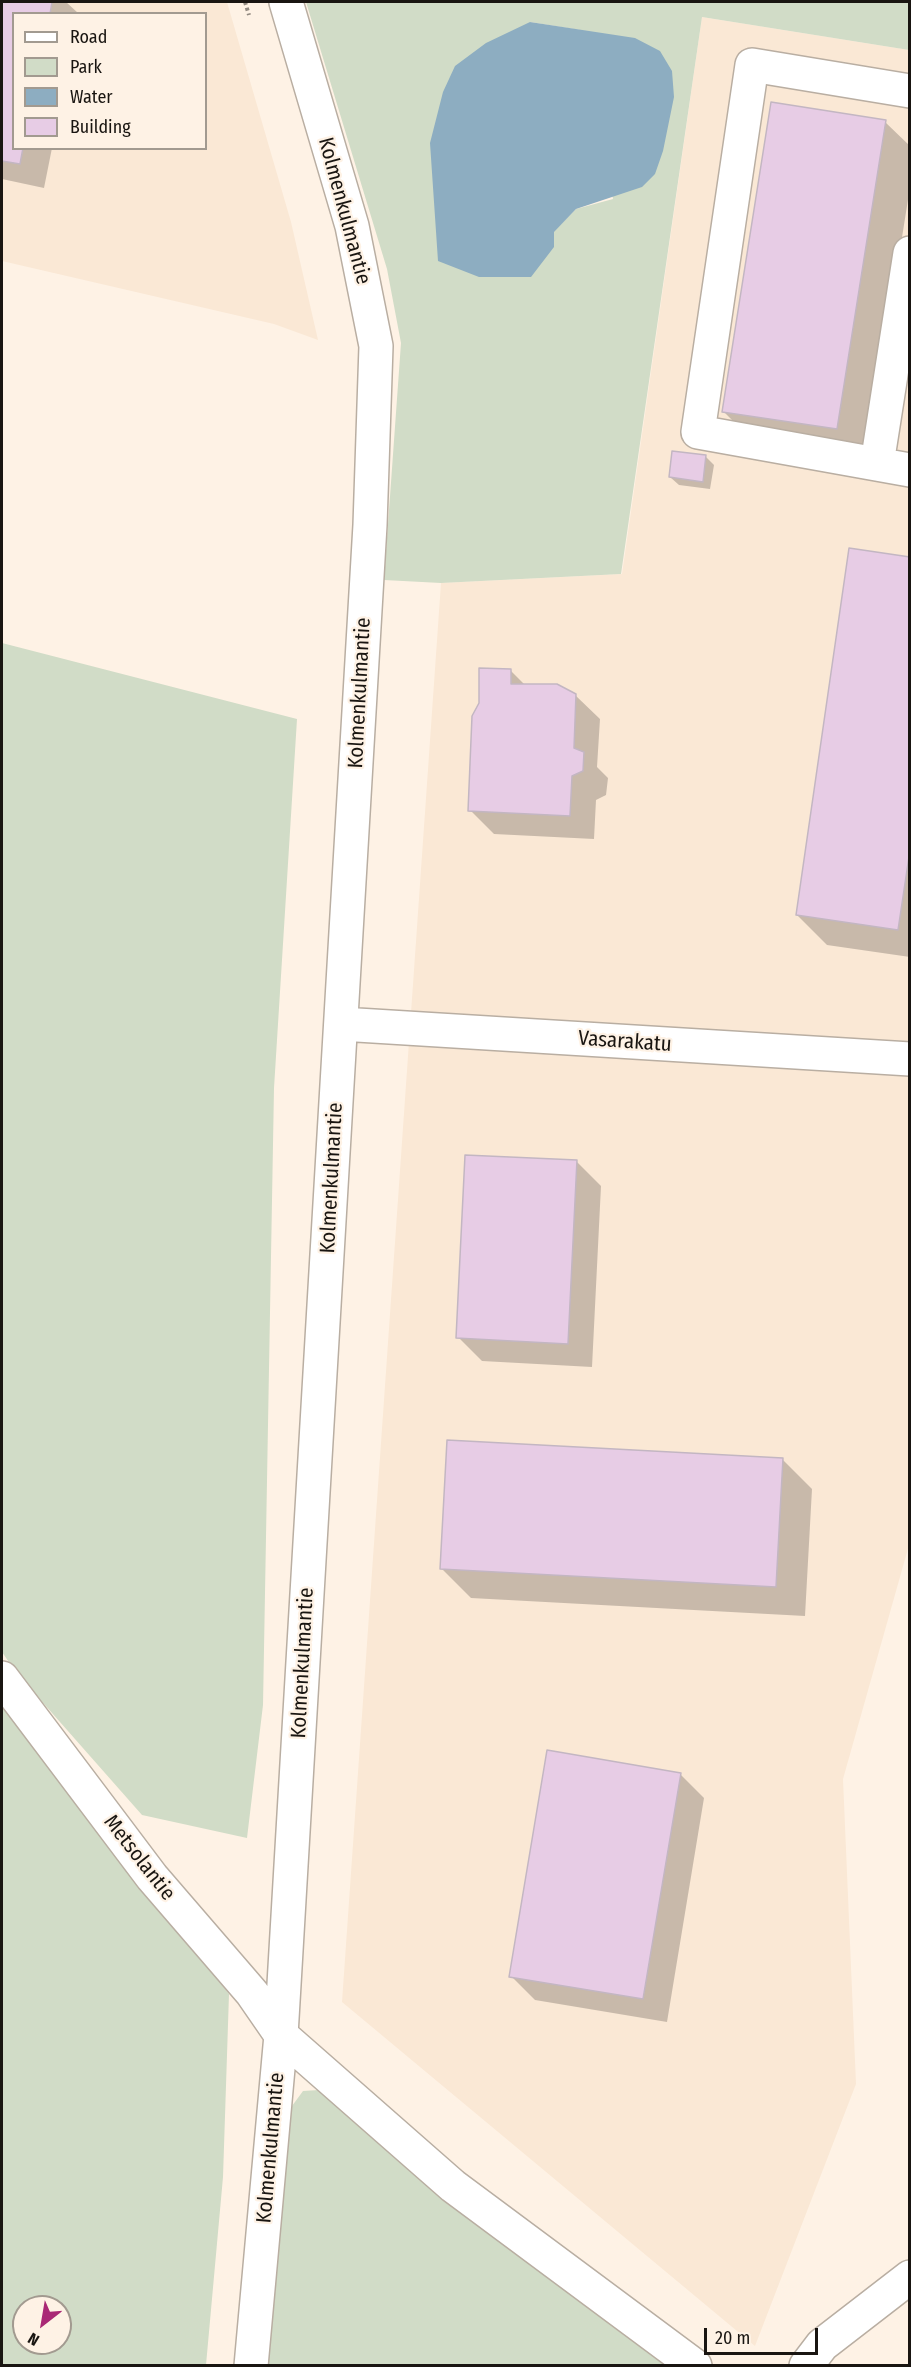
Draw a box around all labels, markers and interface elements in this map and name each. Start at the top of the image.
legend [12,12,207,150]
text: Road [70,26,107,48]
text: Park [70,56,102,78]
text: Water [70,86,113,108]
text: Building [70,116,131,138]
street label: Kolmenkulmantie [312,135,376,287]
street label: Kolmenkulmantie [343,617,377,769]
street label: Vasarakatu [577,1026,673,1058]
street label: Kolmenkulmantie [315,1102,349,1254]
street label: Kolmenkulmantie [286,1587,320,1739]
street label: Metsolantie [98,1810,180,1906]
street label: Kolmenkulmantie [252,2072,290,2224]
north arrow [12,2295,72,2355]
scale bar [707,2316,821,2354]
text: 20 m [715,2327,750,2349]
text: N [24,2329,43,2350]

